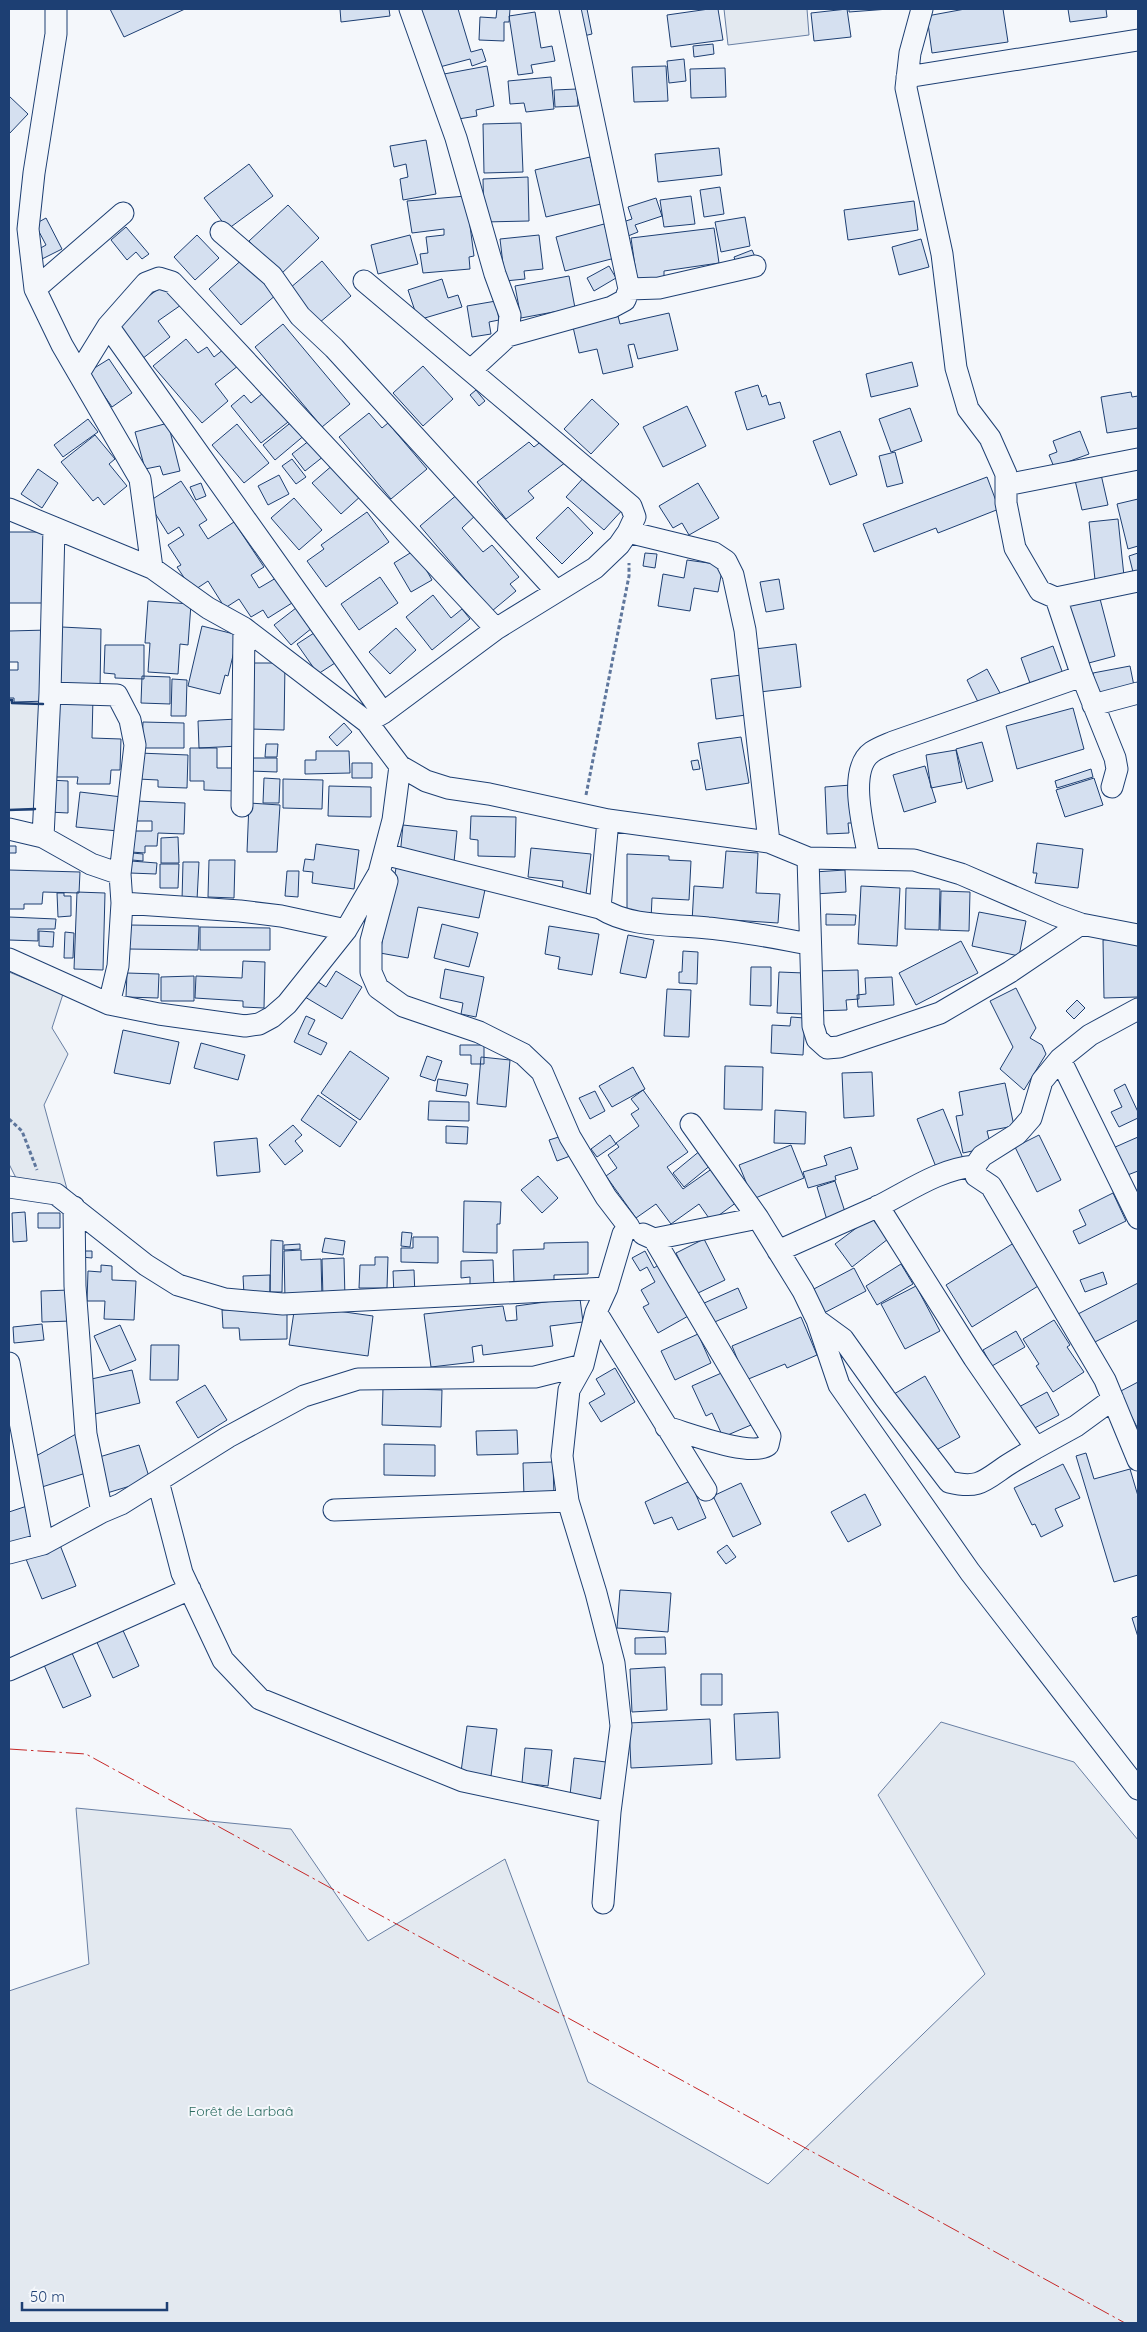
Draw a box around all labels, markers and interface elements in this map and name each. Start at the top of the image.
park label: Forêt de Larbaâ [189,2102,293,2120]
scale bar [22,2280,168,2312]
text: 50 m [30,2287,65,2306]

